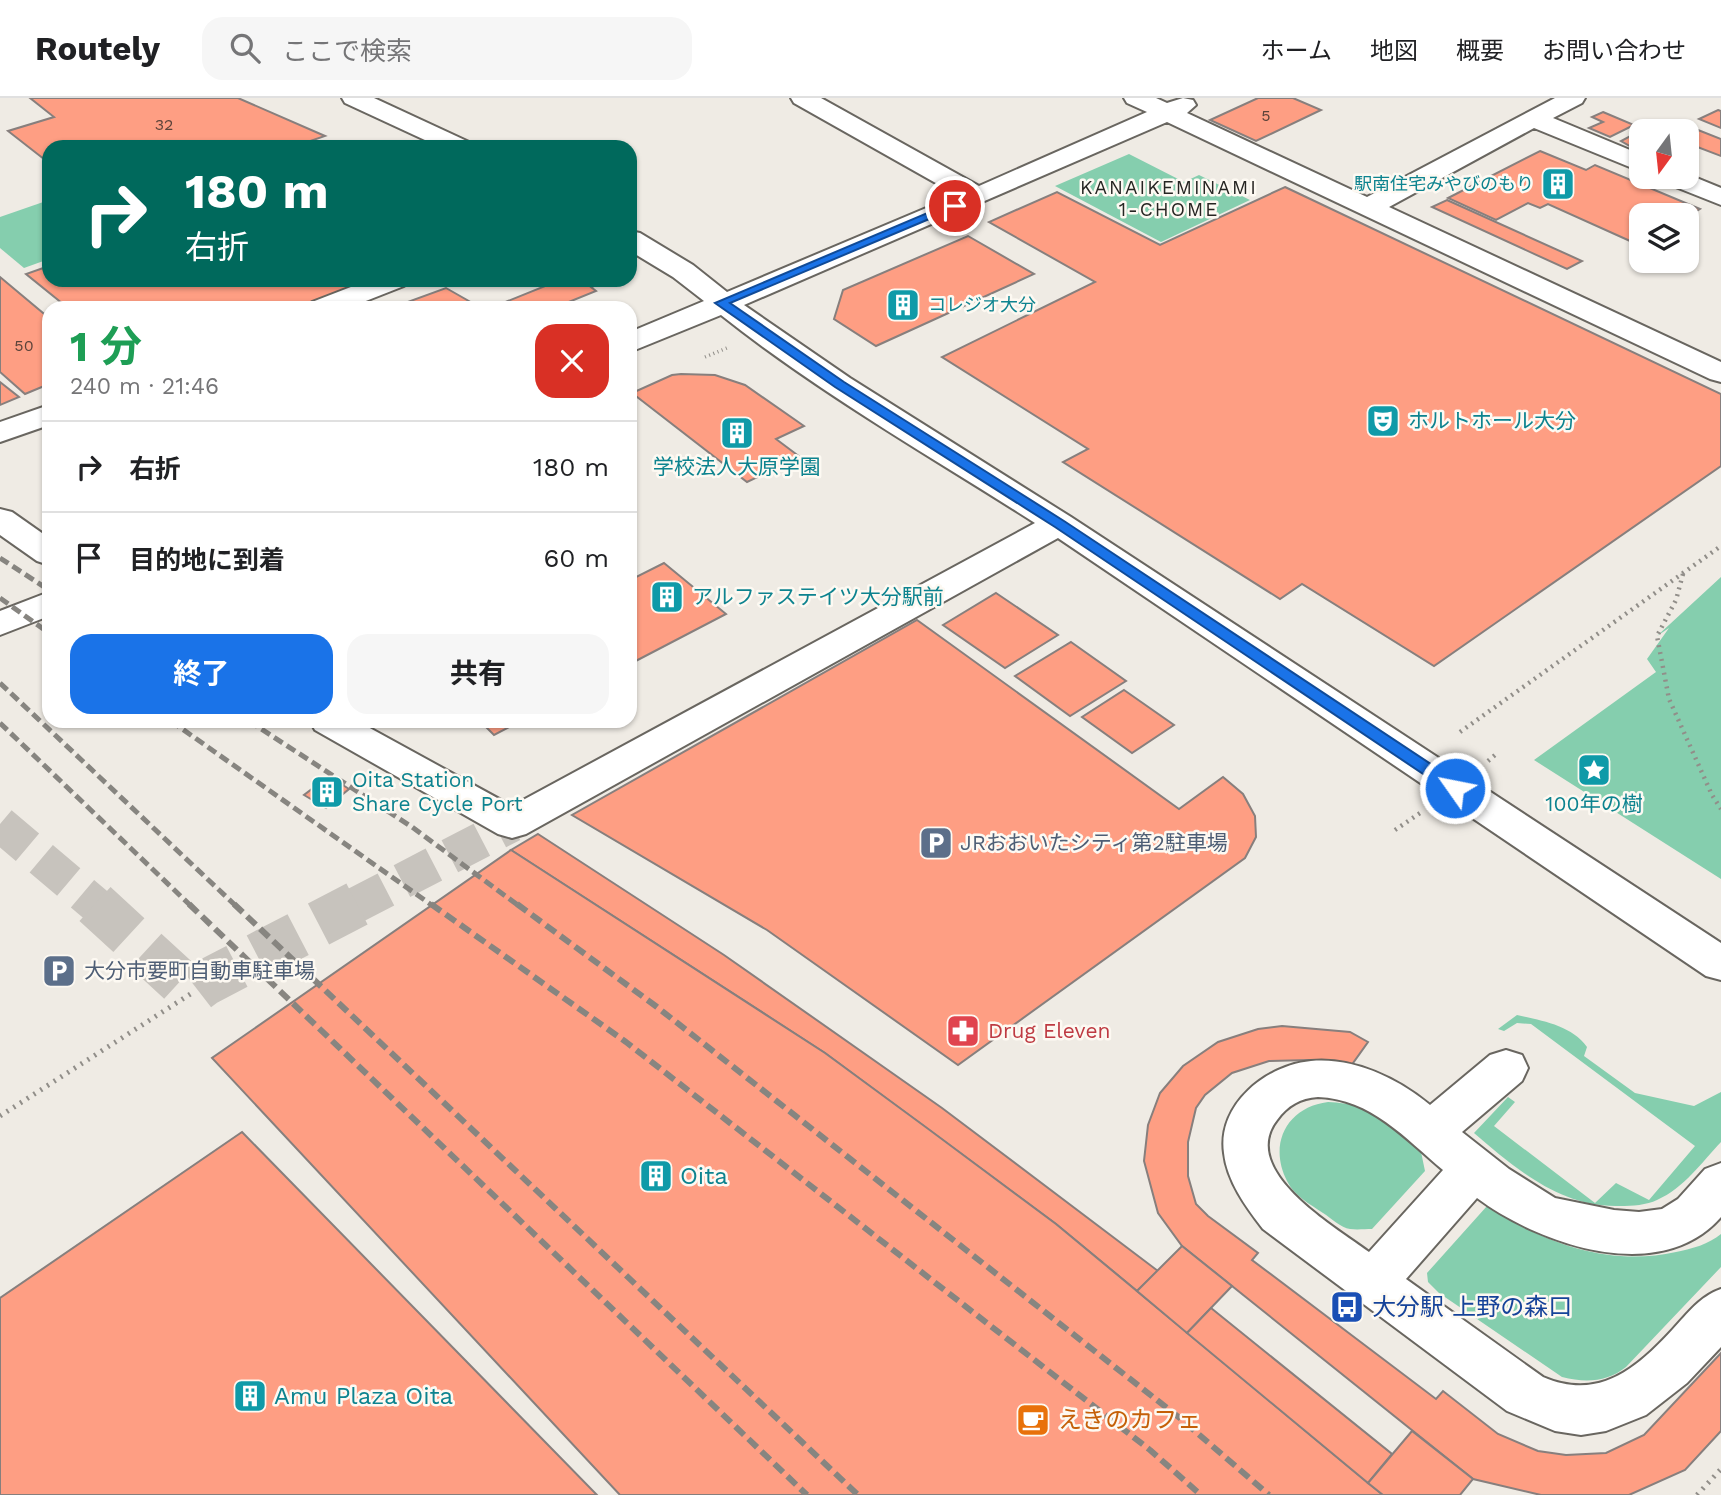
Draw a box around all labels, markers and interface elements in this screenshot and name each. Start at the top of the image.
search box [202,17,692,80]
text: Routely [35,29,160,68]
icon: search [226,29,264,67]
text: ここで検索 [282,36,412,66]
text: ホーム [1261,37,1332,65]
text: 地図 [1370,37,1418,65]
text: 概要 [1456,37,1504,65]
text: お問い合わせ [1542,37,1686,65]
house number: 5 [1261,106,1271,125]
house number: 32 [155,115,173,134]
north arrow [1629,119,1699,189]
map controls [1629,119,1699,273]
text: 180 m [185,162,329,220]
building icon: 駅南住宅みやびのもり [1539,165,1577,203]
icon: right [70,168,161,259]
place label: 駅南住宅みやびのもり [1354,173,1534,194]
pin [925,176,985,236]
district label: KANAIKEMINAMI 1-CHOME [1080,176,1258,221]
icon: arrive [936,187,974,225]
button: layers [1629,203,1699,273]
text: 右折 [185,228,249,266]
building icon: コレジオ大分 [884,286,922,324]
place label: コレジオ大分 [928,294,1036,315]
text: 1 分 [70,322,142,371]
button: close [535,324,609,398]
house number: 50 [14,336,34,355]
text: 240 m · 21:46 [70,373,219,400]
theatre icon: ホルトホール大分 [1364,402,1402,440]
place label: ホルトホール大分 [1408,408,1576,433]
building icon: 学校法人大原学園 [718,414,756,452]
icon: right [70,448,108,486]
text: 180 m [533,452,609,482]
text: 右折 [129,454,181,484]
place label: 学校法人大原学園 [653,454,821,479]
icon: arrive [70,539,108,577]
text: 60 m [543,543,609,573]
text: 目的地に到着 [129,545,285,575]
building icon: アルファステイツ大分駅前 [648,578,686,616]
place label: アルファステイツ大分駅前 [692,584,944,609]
button: 終了 [70,634,333,714]
button: 共有 [347,634,609,714]
position arrow [1418,751,1492,825]
place icon: 100年の樹 [1575,751,1613,789]
place label: Oita Station Share Cycle Port [352,767,523,816]
building icon: Oita Station Share Cycle Port [308,773,346,811]
place label: 100年の樹 [1545,791,1643,816]
parking icon: JRおおいたシティ第2駐車場 [917,824,955,862]
place label: JRおおいたシティ第2駐車場 [960,830,1228,855]
parking icon: 大分市要町自動車駐車場 [40,952,78,990]
place label: 大分市要町自動車駐車場 [84,958,315,983]
pharmacy icon: Drug Eleven [944,1012,982,1050]
place label: Drug Eleven [988,1018,1111,1043]
building icon: Oita [637,1157,675,1195]
place label: Oita [680,1162,728,1190]
bus stop icon: 大分駅 上野の森口 [1328,1288,1366,1326]
place label: 大分駅 上野の森口 [1372,1293,1572,1321]
building icon: Amu Plaza Oita [231,1377,269,1415]
place label: Amu Plaza Oita [274,1382,453,1410]
cafe icon: えきのカフェ [1014,1401,1052,1439]
place label: えきのカフェ [1058,1406,1201,1434]

